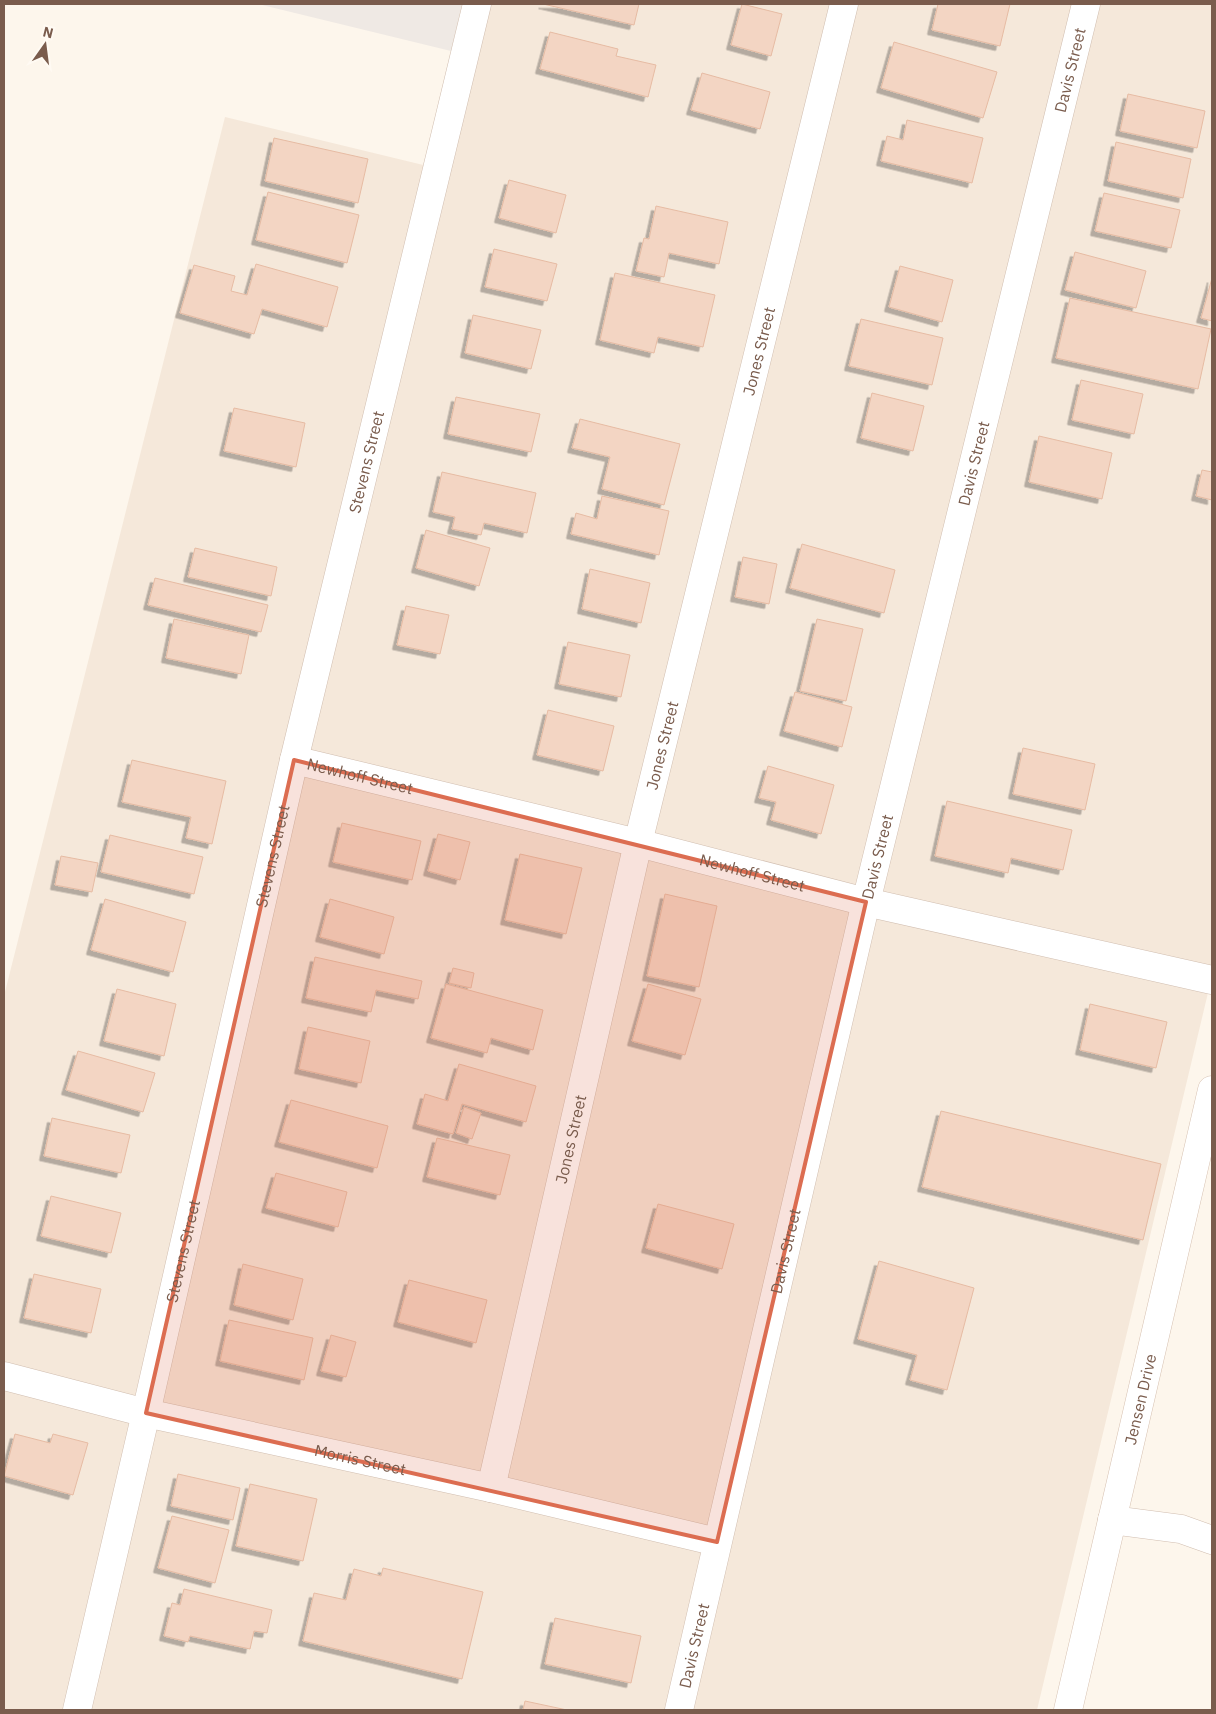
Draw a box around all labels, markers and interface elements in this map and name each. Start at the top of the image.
north arrow [20,20,70,70]
text: N [41,22,55,42]
street label: Davis Street [1050,26,1090,114]
street label: Jones Street [738,305,779,397]
street label: Stevens Street [344,409,388,515]
street label: Davis Street [953,419,993,508]
street label: Jones Street [641,699,682,792]
street label: Newhoff Street [305,754,415,798]
street label: Stevens Street [251,803,294,909]
street label: Davis Street [857,812,897,901]
street label: Newhoff Street [697,849,807,896]
street label: Jones Street [551,1093,590,1185]
street label: Stevens Street [161,1198,204,1304]
street label: Davis Street [766,1207,805,1296]
street label: Jensen Drive [1120,1352,1160,1447]
street label: Morris Street [313,1440,408,1479]
street label: Davis Street [674,1601,713,1690]

